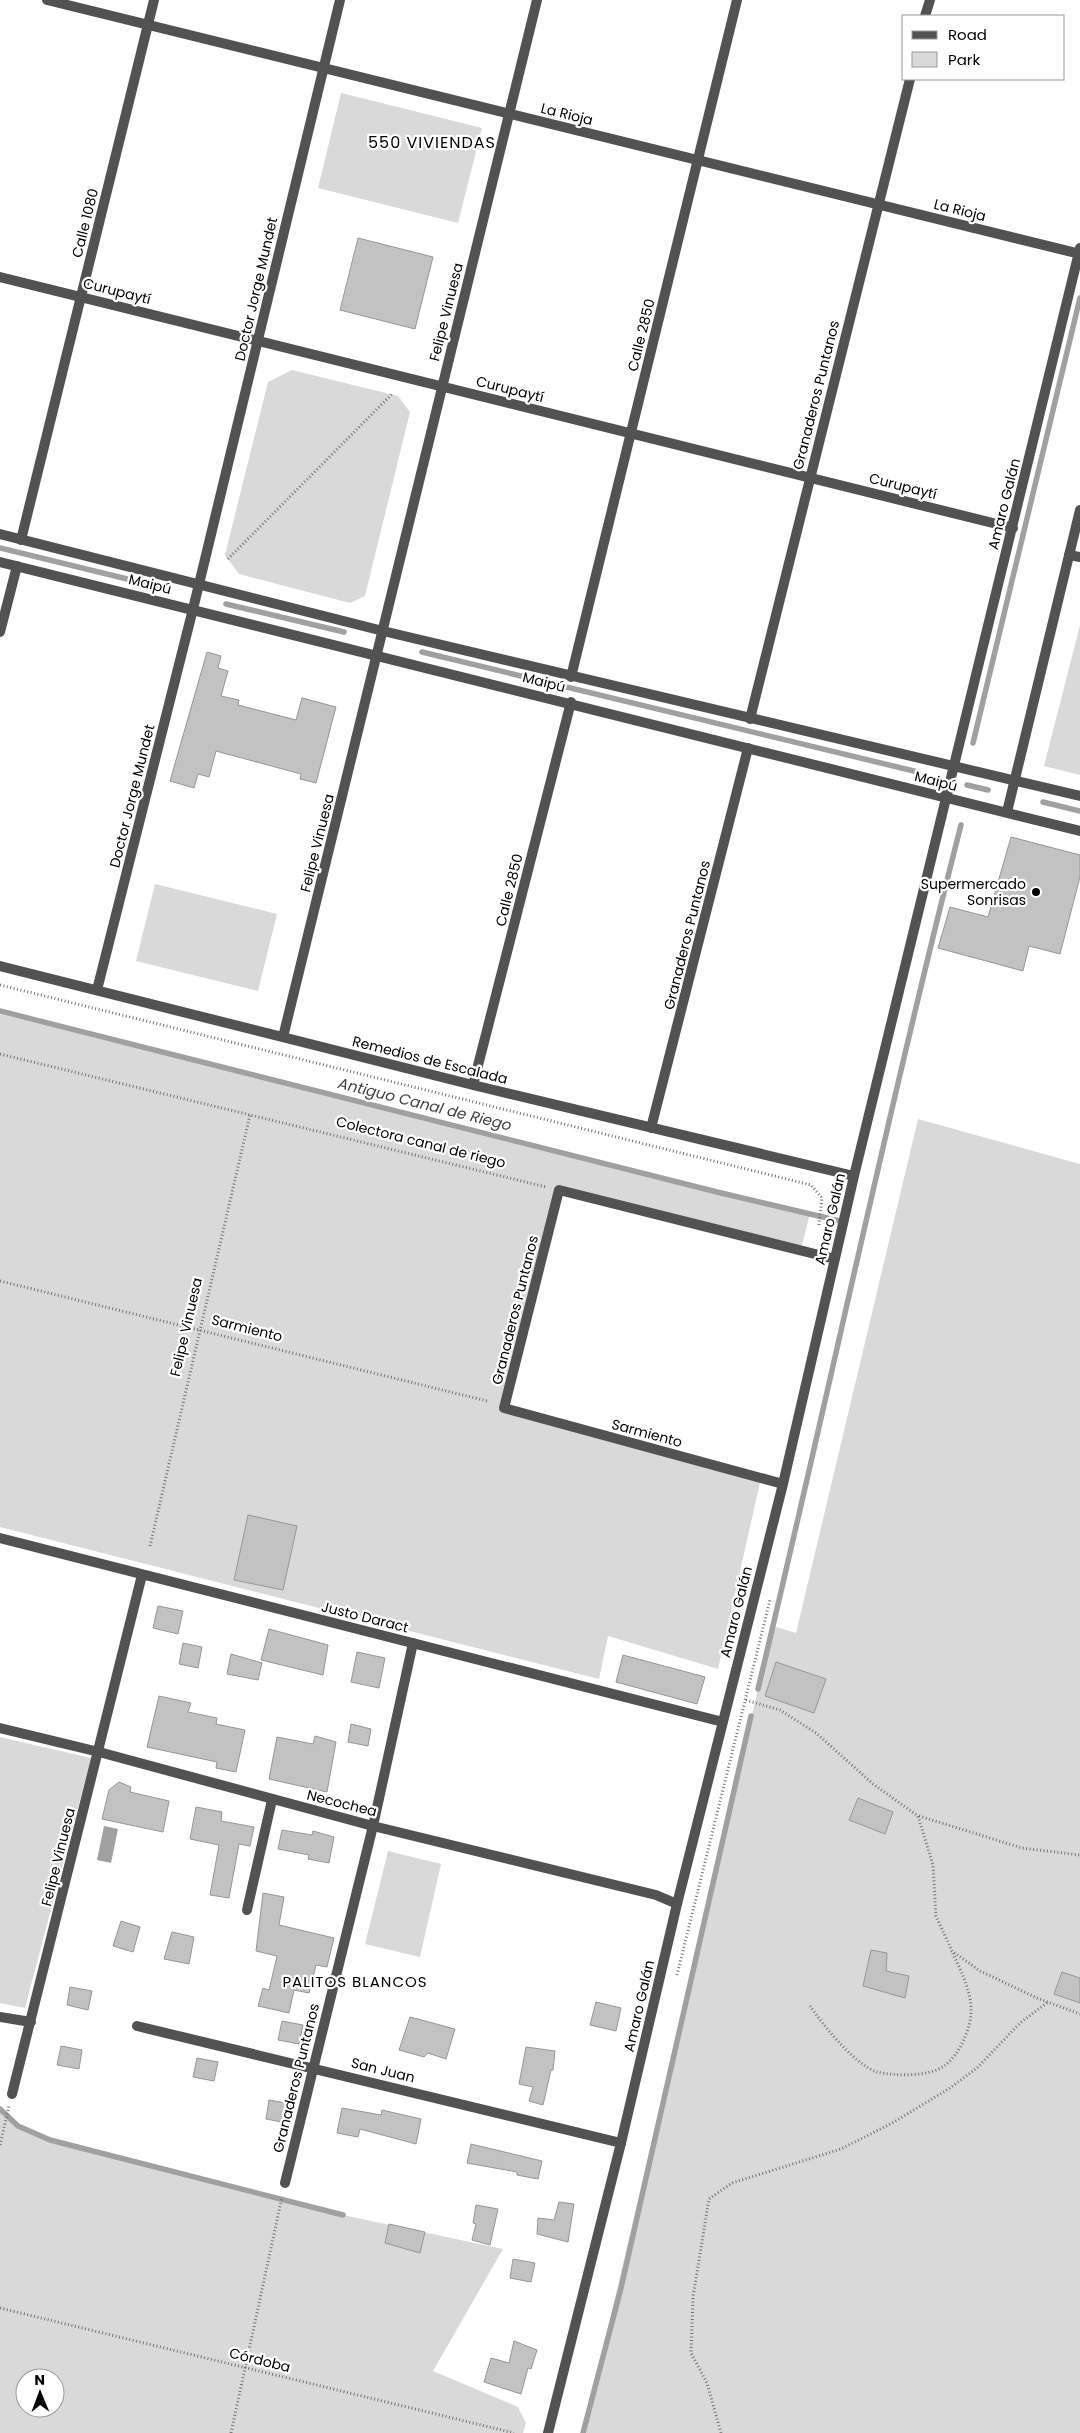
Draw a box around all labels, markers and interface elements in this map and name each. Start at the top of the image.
legend [902,15,1065,80]
text: Road [948,24,987,45]
text: Park [948,49,980,70]
street label: La Rioja [539,98,595,130]
district label: 550 VIVIENDAS [368,131,496,154]
street label: Calle 1080 [67,186,103,260]
street label: La Rioja [932,194,988,226]
street label: Doctor Jorge Mundet [230,215,282,363]
street label: Felipe Vinuesa [424,261,468,363]
street label: Curupaytí [81,273,154,309]
street label: Calle 2850 [622,297,660,373]
street label: Granaderos Puntanos [788,318,844,472]
street label: Curupaytí [474,371,547,407]
street label: Amaro Galán [983,456,1025,552]
street label: Curupaytí [867,468,940,504]
street label: Maipú [127,569,173,599]
street label: Maipú [521,667,567,697]
street label: Doctor Jorge Mundet [105,722,159,870]
street label: Maipú [913,766,959,796]
street label: Felipe Vinuesa [295,792,339,894]
street label: Calle 2850 [490,852,528,928]
street label: Granaderos Puntanos [659,858,715,1012]
place label: Supermercado Sonrisas [921,874,1026,910]
marker: Supermercado Sonrisas [1030,886,1042,898]
street label: Remedios de Escalada [350,1031,510,1089]
water label: Antiguo Canal de Riego [335,1072,514,1136]
street label: Colectora canal de riego [334,1111,508,1173]
street label: Amaro Galán [810,1171,850,1267]
street label: Granaderos Puntanos [487,1233,543,1387]
street label: Felipe Vinuesa [165,1276,207,1378]
street label: Sarmiento [209,1310,285,1346]
street label: Sarmiento [609,1414,685,1452]
street label: Amaro Galán [715,1564,757,1660]
street label: Justo Daract [319,1597,411,1637]
street label: Necochea [305,1785,379,1821]
street label: Felipe Vinuesa [36,1806,80,1908]
street label: Amaro Galán [619,1958,659,2054]
district label: PALITOS BLANCOS [282,1971,428,1992]
street label: Granaderos Puntanos [268,2001,324,2155]
street label: San Juan [349,2052,417,2088]
street label: Córdoba [227,2343,293,2377]
north arrow [15,2368,65,2418]
text: N [34,2370,45,2390]

